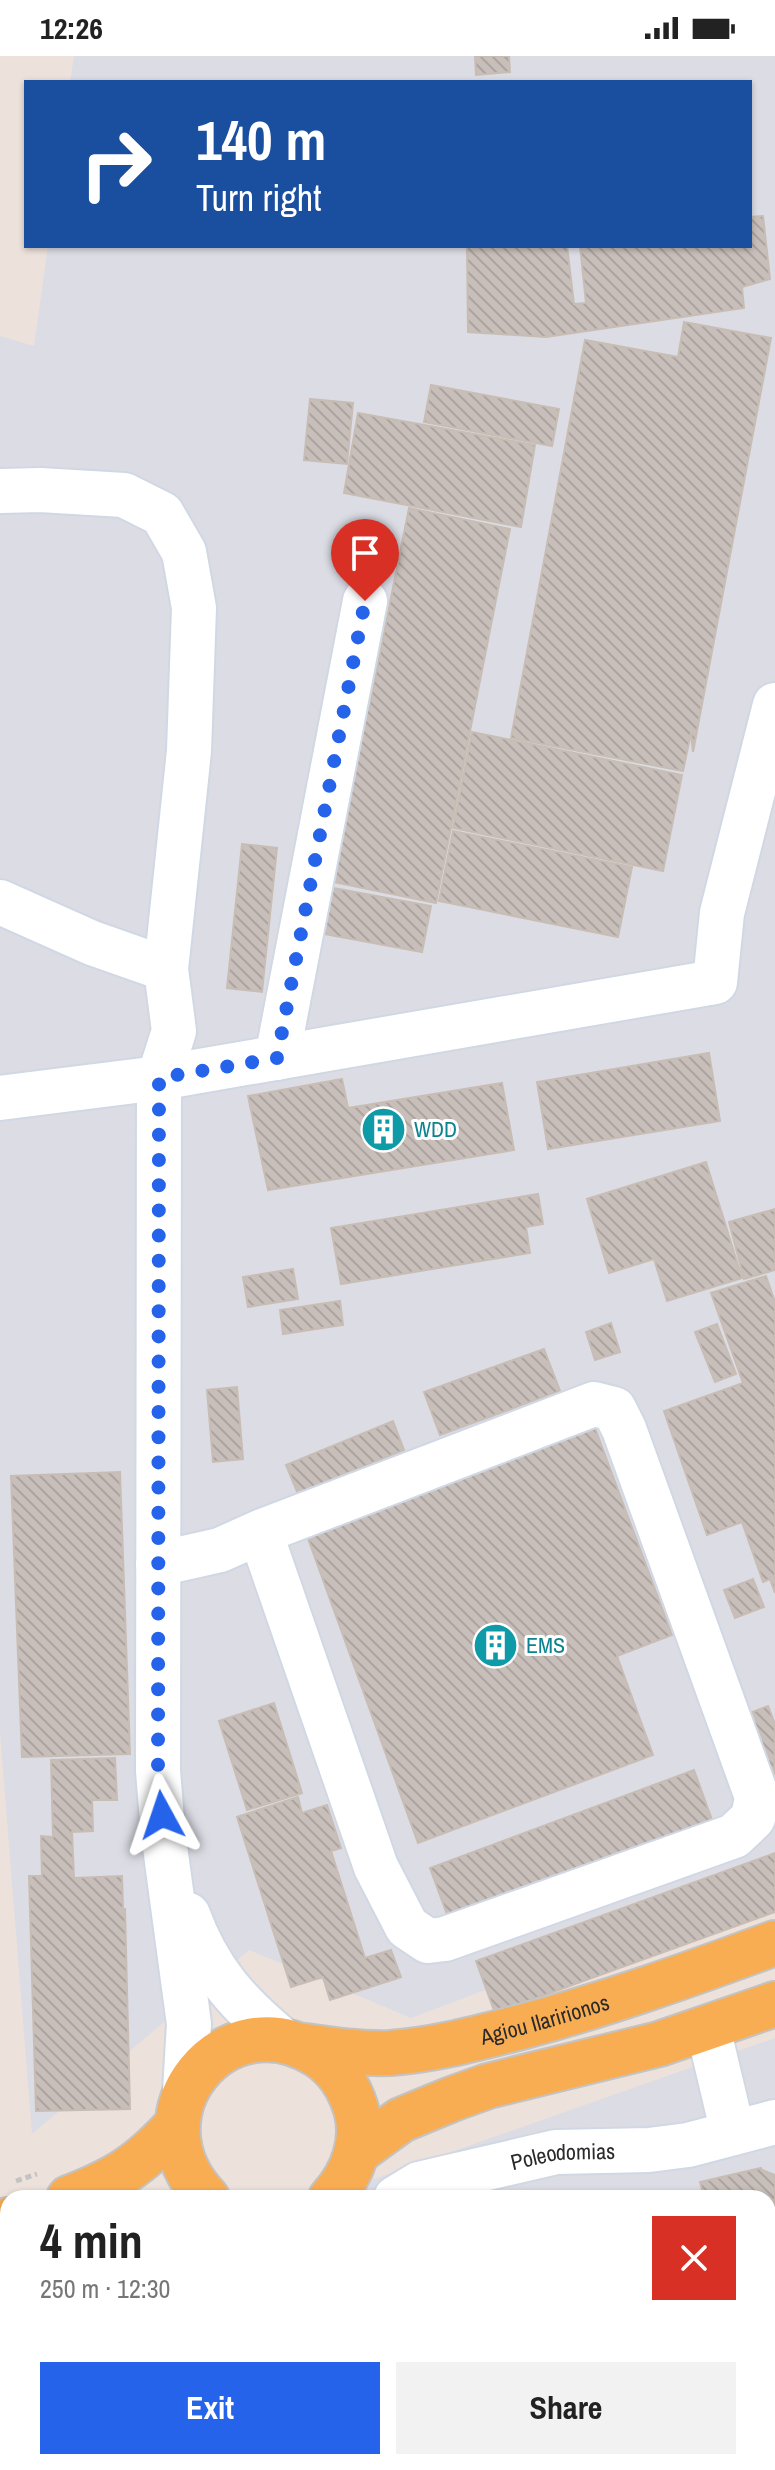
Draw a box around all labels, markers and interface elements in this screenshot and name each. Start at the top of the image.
text: 12:26 [40,8,103,48]
text: 140 m [196,102,326,177]
icon: right [64,112,168,216]
text: Turn right [196,174,321,222]
pin [331,519,399,601]
icon: arrive [343,531,387,575]
building icon: WDD [359,1105,407,1153]
place label: WDD [414,1114,457,1144]
building icon: EMS [471,1621,519,1669]
place label: EMS [526,1630,565,1660]
position arrow [120,1773,204,1857]
street label: Agiou Ilaririonos [476,1987,613,2052]
street label: Poleodomias [507,2136,615,2177]
text: 4 min [40,2208,143,2273]
button: close [652,2216,736,2300]
text: 250 m · 12:30 [40,2271,170,2306]
button: Exit [40,2362,380,2454]
button: Share [396,2362,736,2454]

